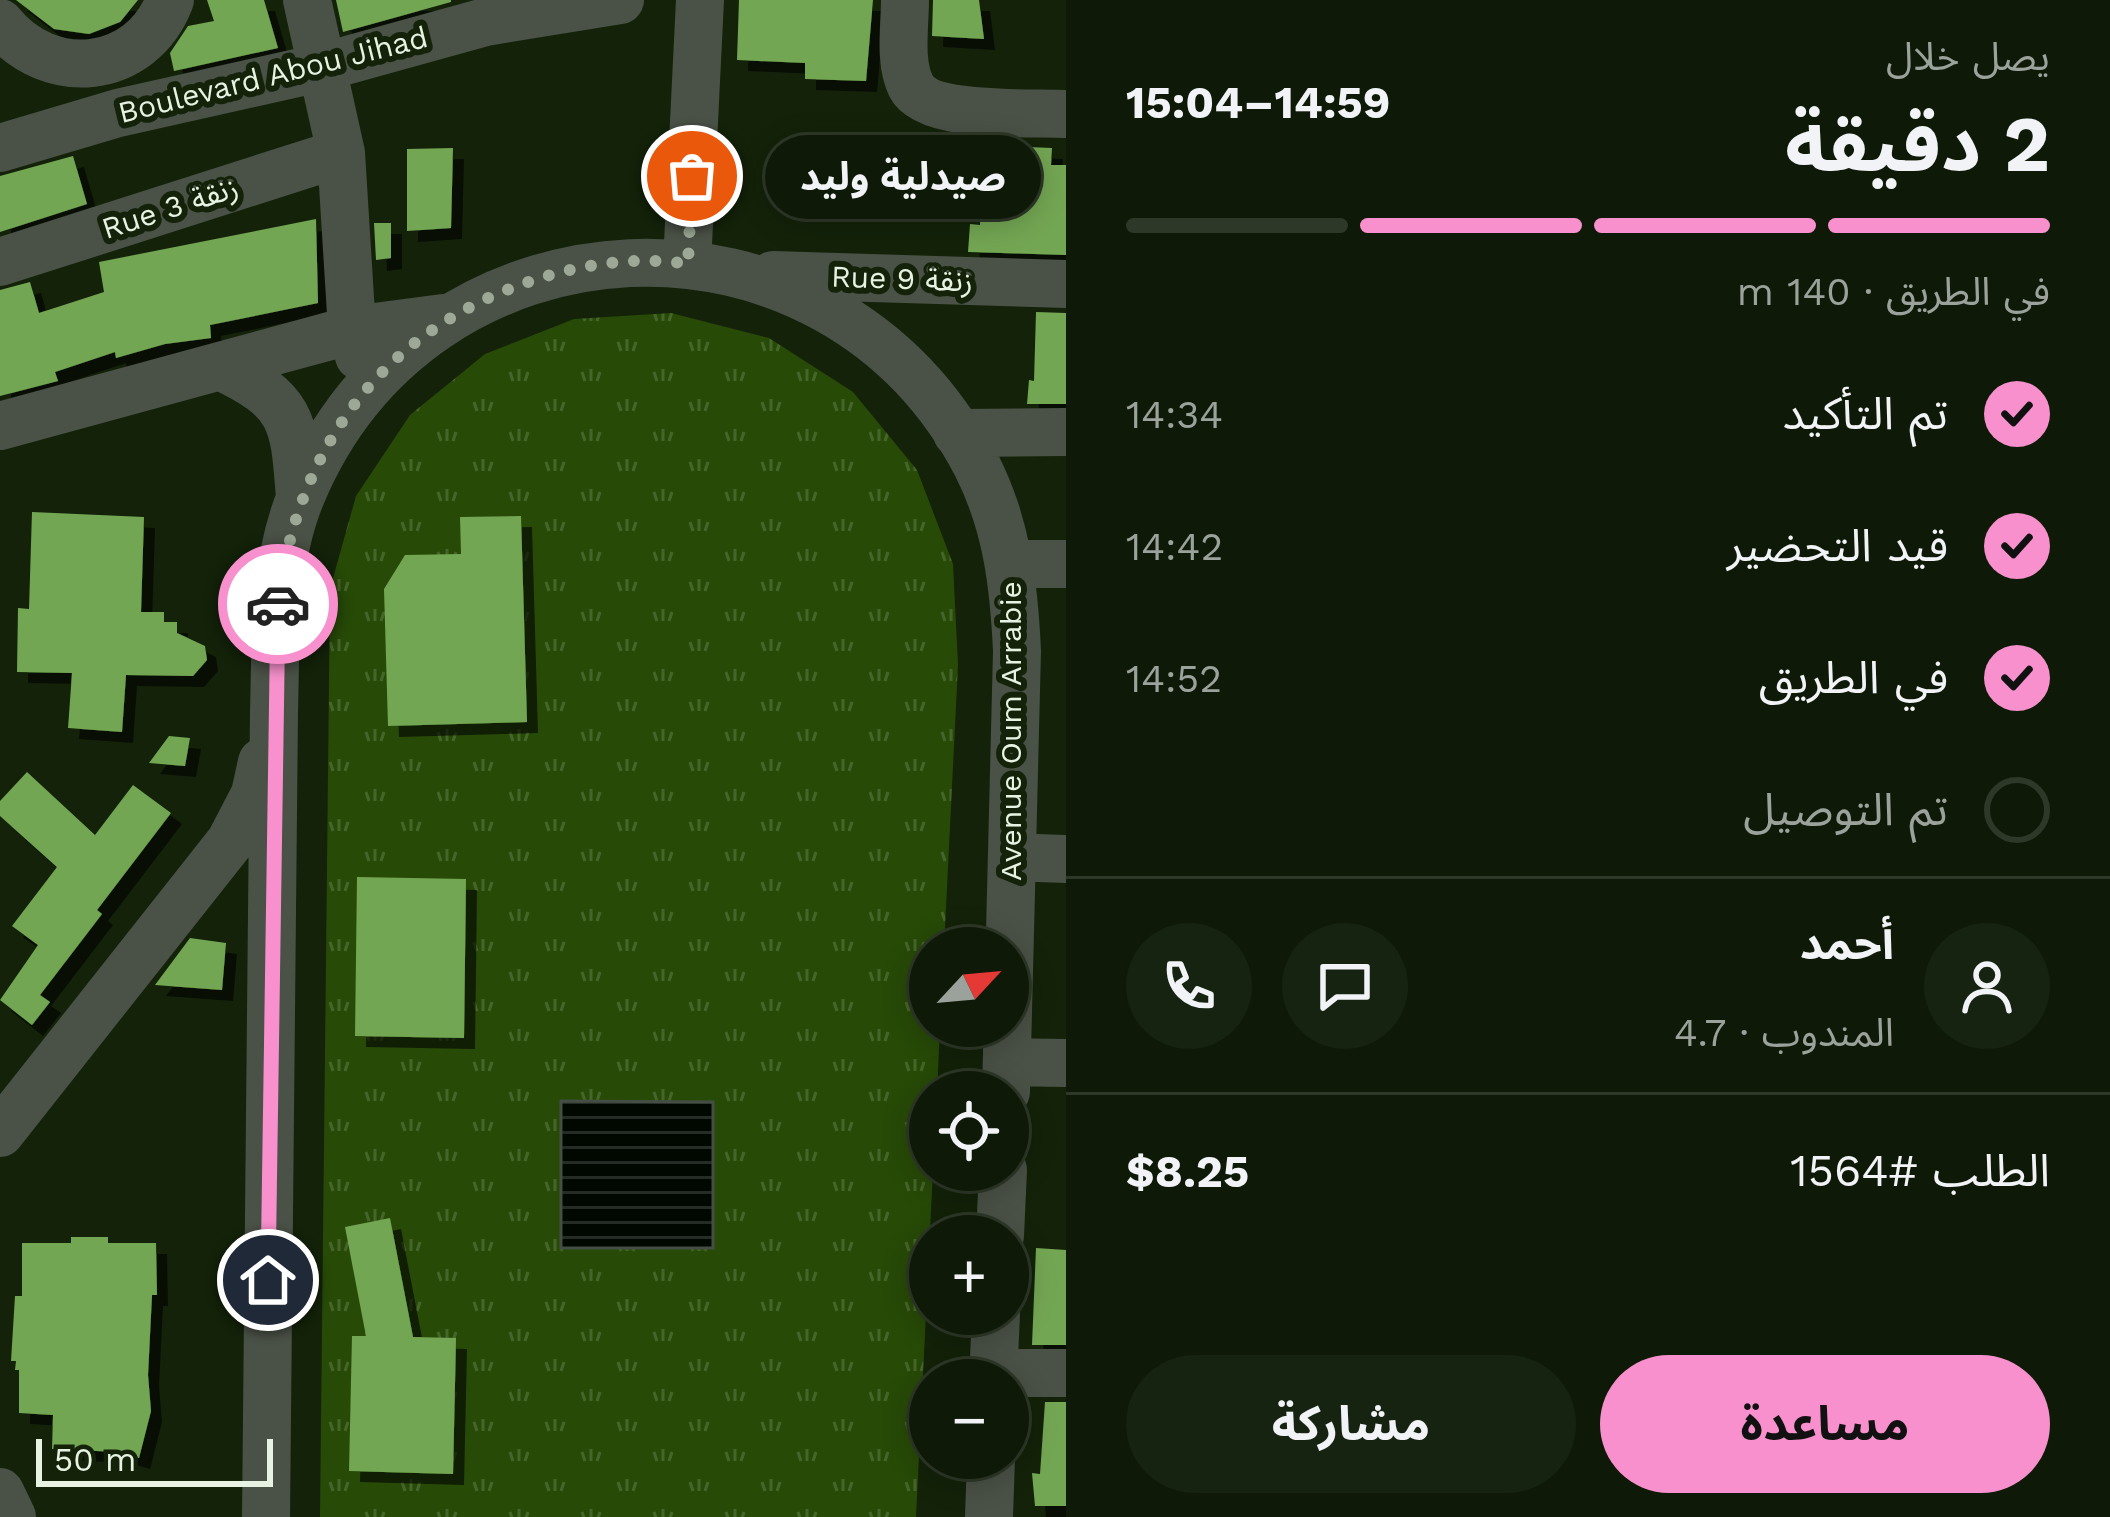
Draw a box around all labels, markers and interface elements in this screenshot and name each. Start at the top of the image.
street label: Boulevard Abou Jihad [114,19,431,130]
text: يصل خلال [1886,34,2050,79]
text: 14:59–15:04 [1126,76,1390,129]
text: 2 دقيقة [1785,98,2050,190]
pin [641,125,743,227]
callout: صيدلية وليد [764,134,1040,218]
icon: bag [659,143,725,209]
text: صيدلية وليد [800,154,1006,199]
street label: Rue 3 زنقة [97,169,242,246]
street label: Rue 9 زنقة [830,259,974,298]
text: في الطريق · 140 m [1737,269,2050,314]
icon: check [1984,381,2050,447]
text: تم التأكيد [1782,387,1948,440]
text: 14:34 [1126,392,1223,437]
icon: check [1984,513,2050,579]
text: قيد التحضير [1727,519,1948,572]
text: 14:42 [1126,524,1223,569]
courier [218,544,338,664]
icon: car [245,571,311,637]
street label: Avenue Oum Arrabie [993,581,1028,881]
icon: check [1984,645,2050,711]
text: في الطريق [1759,651,1948,704]
text: 14:52 [1126,656,1222,701]
text: تم التوصيل [1743,783,1948,836]
text: أحمد [1800,917,1894,970]
button: phone [1126,923,1252,1049]
button: chat [1282,923,1408,1049]
button: person [1924,923,2050,1049]
north arrow [909,927,1029,1047]
map controls [909,927,1029,1479]
text: المندوب · 4.7 [1674,1010,1894,1055]
button: locate [909,1071,1029,1191]
text: الطلب #1564 [1790,1144,2050,1197]
text: $8.25 [1126,1145,1249,1198]
button: + [909,1215,1029,1335]
pin [217,1229,319,1331]
icon: home [235,1247,301,1313]
button: مشاركة [1126,1355,1576,1493]
button: مساعدة [1600,1355,2050,1493]
button: − [909,1359,1029,1479]
scale bar [36,1433,273,1486]
text: 50 m [54,1440,136,1479]

